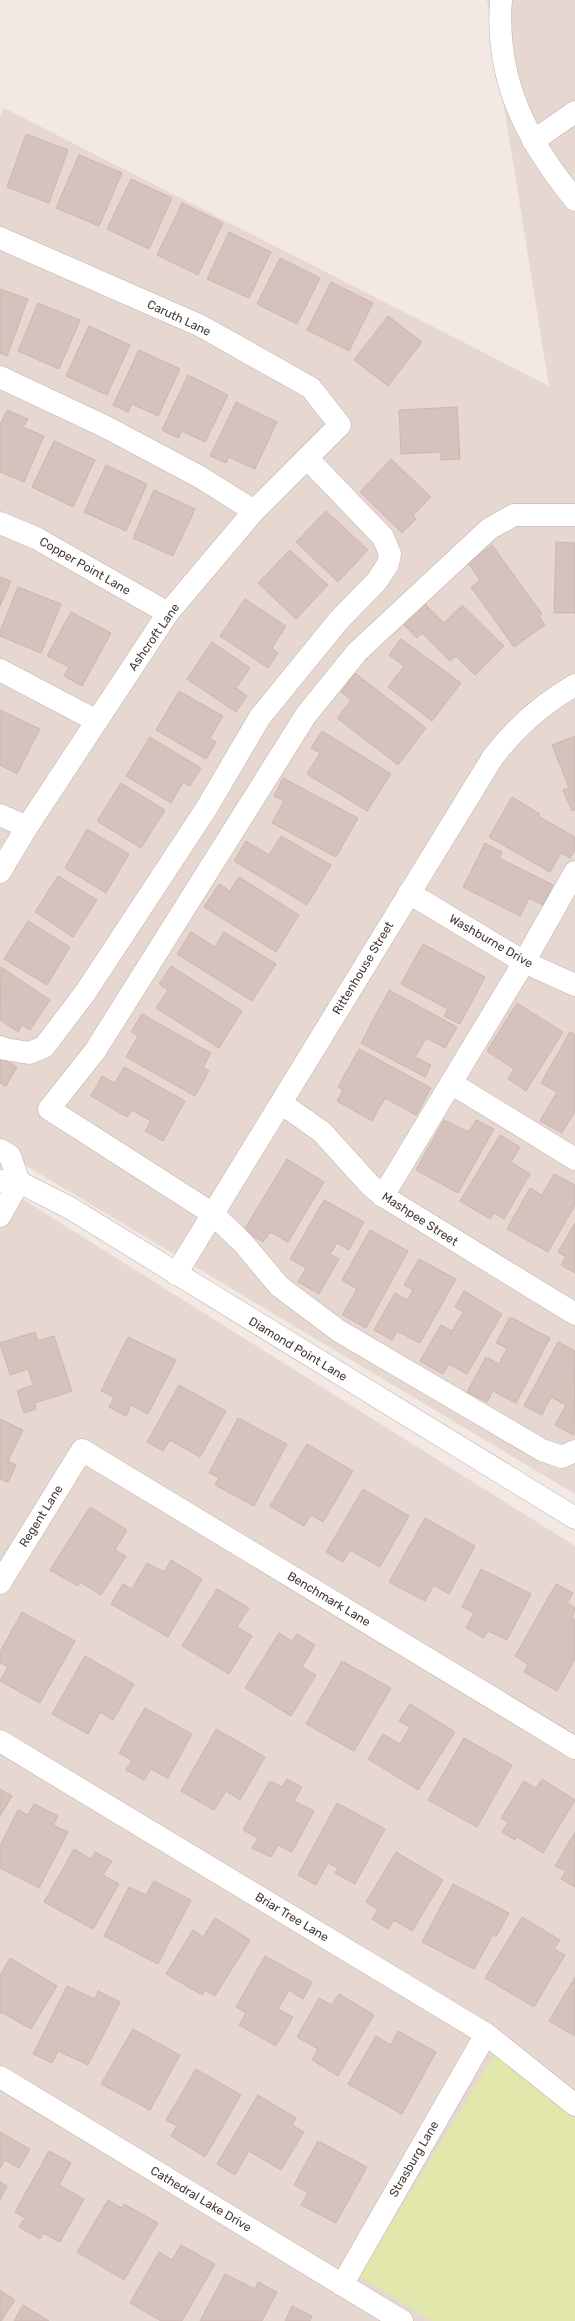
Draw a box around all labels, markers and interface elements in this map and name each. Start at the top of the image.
street label: Caruth Lane [145,297,213,339]
street label: Copper Point Lane [37,534,133,598]
street label: Ashcroft Lane [126,600,183,673]
street label: Washburne Drive [447,911,536,971]
street label: Rittenhouse Street [330,919,396,1017]
street label: Mashpee Street [379,1189,461,1249]
street label: Diamond Point Lane [246,1314,350,1384]
street label: Regent Lane [16,1482,66,1550]
street label: Benchmark Lane [285,1569,373,1629]
street label: Briar Tree Lane [253,1890,331,1945]
street label: Strasburg Lane [387,2118,442,2200]
street label: Cathedral Lake Drive [148,2163,254,2235]

